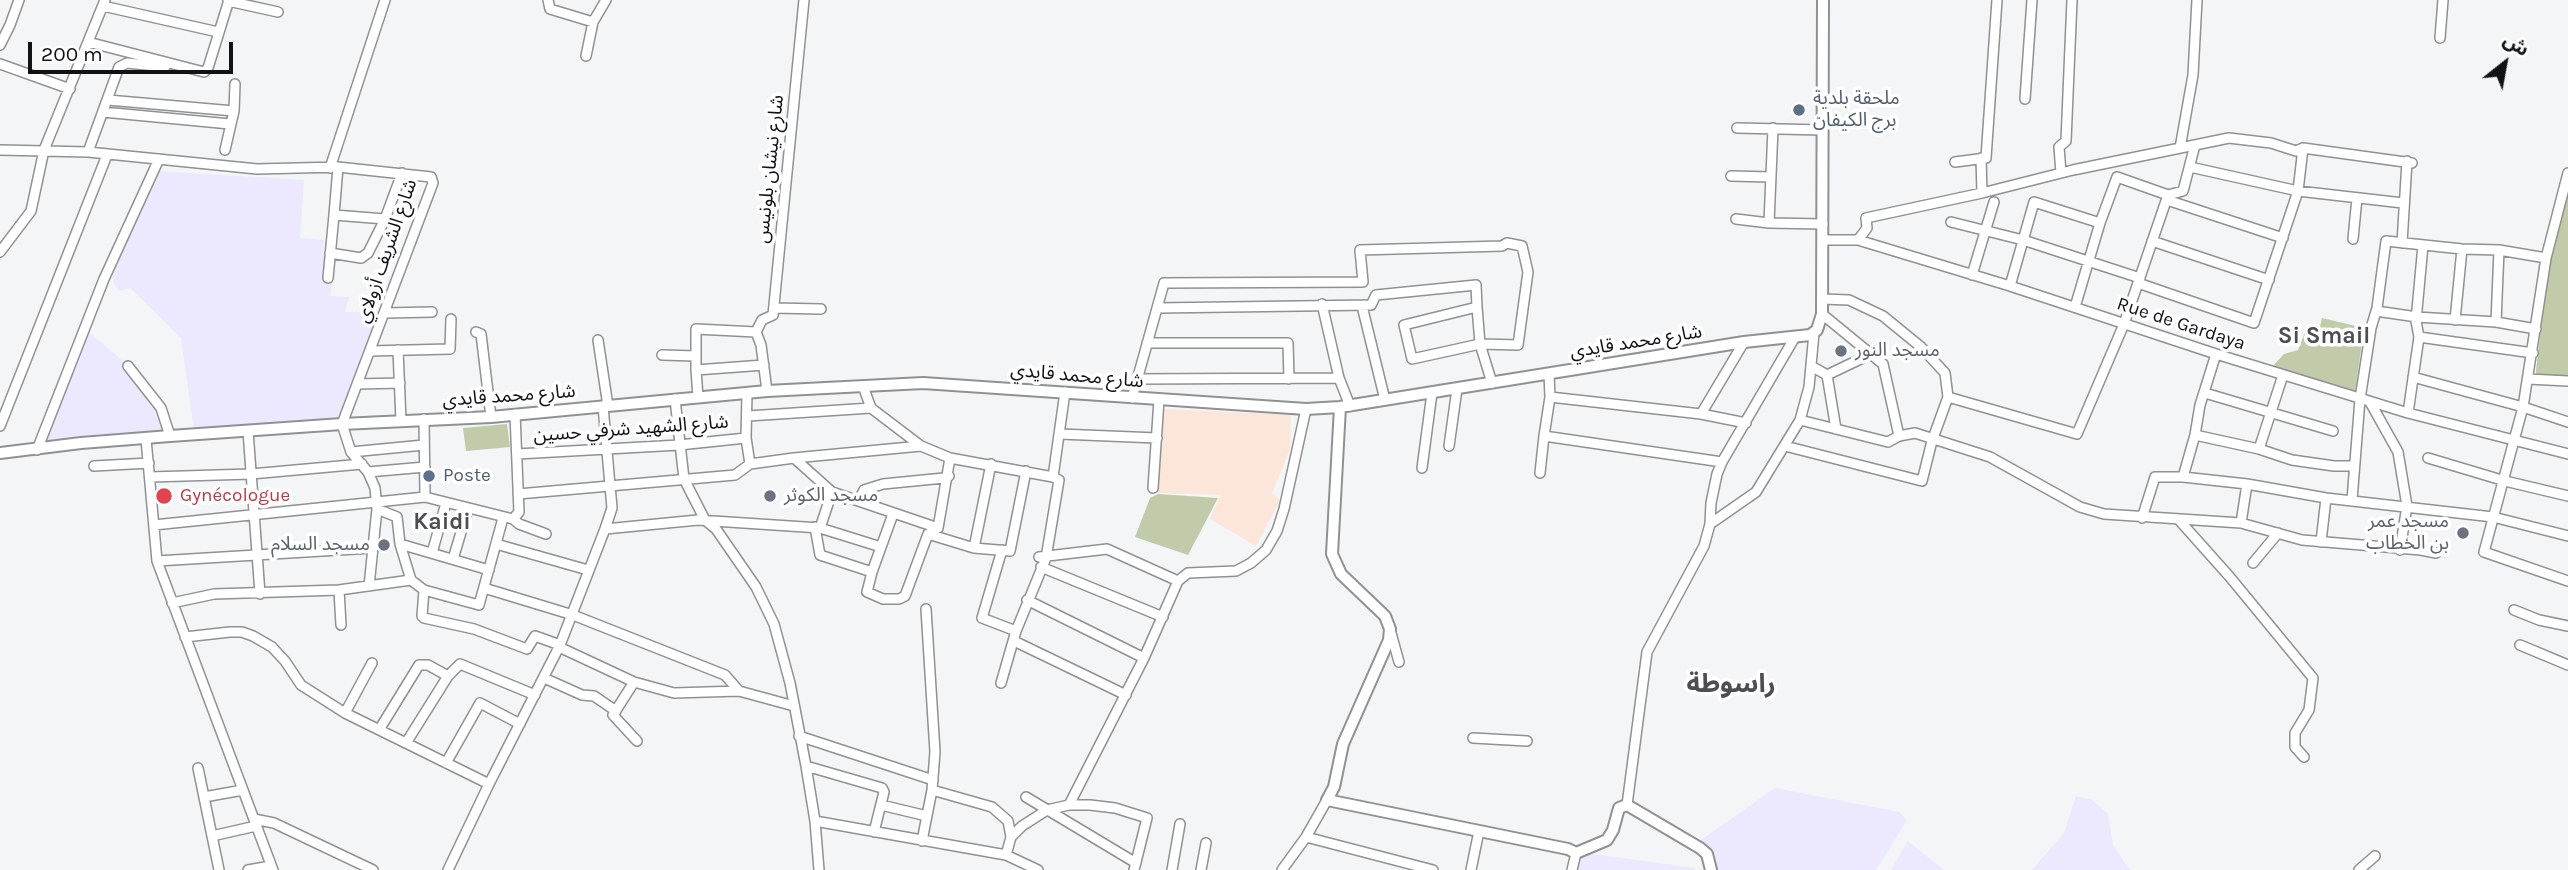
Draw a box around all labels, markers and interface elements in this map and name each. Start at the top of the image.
scale bar [32,28,236,72]
north arrow [2470,28,2540,98]
text: ش [2499,29,2533,61]
text: 200 m [41,42,103,66]
place label: ملحقة بلدية برج الكيفان [1813,88,1900,132]
street label: شارع نيشان بلونيس [751,94,789,244]
marker: ملحقة بلدية برج الكيفان [1791,102,1807,118]
street label: شارع الشريف أزولاي [352,176,422,326]
street label: Rue de Gardaya [2114,293,2248,355]
street label: شارع محمد قايدي [1568,320,1704,364]
district label: Si Smail [2278,322,2370,350]
place label: مسجد النور [1855,340,1940,362]
marker: مسجد النور [1833,343,1849,359]
street label: شارع محمد قايدي [1010,359,1144,393]
street label: شارع محمد قايدي [442,380,576,412]
street label: شارع الشهيد شرفي حسين [533,411,729,447]
place label: Poste [443,465,491,487]
marker: Poste [421,468,437,484]
place label: Gynécologue [180,485,290,507]
place label: مسجد الكوثر [784,485,878,507]
marker: Gynécologue [154,486,174,506]
marker: مسجد الكوثر [762,488,778,504]
district label: Kaidi [413,508,471,536]
place label: مسجد عمر بن الخطاب [2366,511,2449,555]
marker: مسجد عمر بن الخطاب [2455,525,2471,541]
place label: مسجد السلام [271,534,370,556]
marker: مسجد السلام [376,537,392,553]
district label: راسوطة [1686,669,1776,701]

